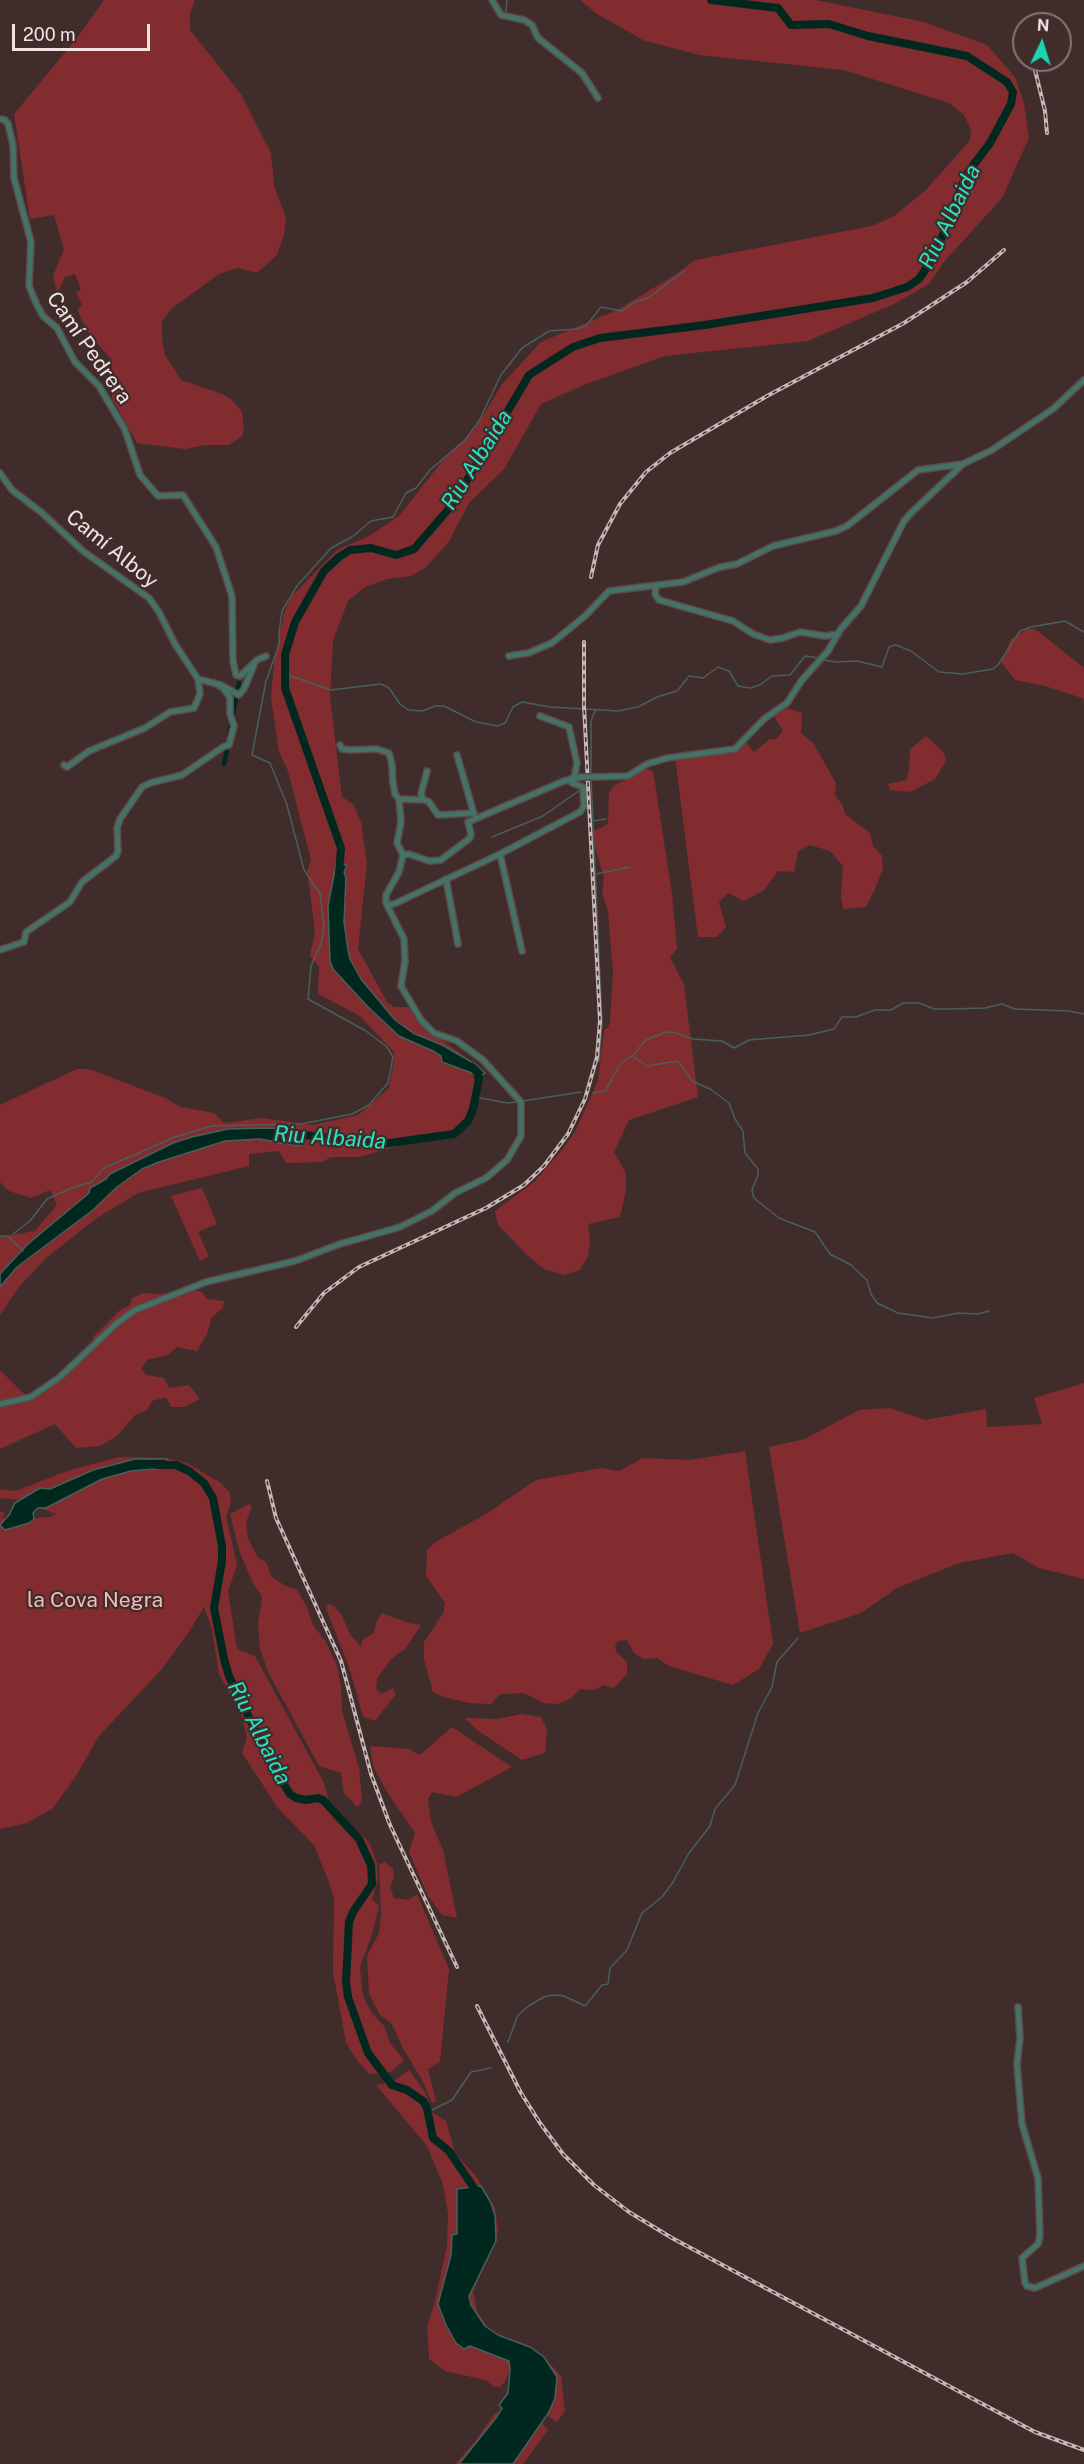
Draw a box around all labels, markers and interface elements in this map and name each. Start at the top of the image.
scale bar [15,12,153,50]
north arrow [1012,12,1072,72]
text: N [1036,16,1050,35]
text: 200 m [23,24,76,45]
water label: Riu Albaida [913,161,987,273]
street label: Camí Pedrera [41,287,137,409]
water label: Riu Albaida [436,405,518,515]
street label: Camí Alboy [61,504,163,594]
water label: Riu Albaida [273,1121,387,1155]
park label: la Cova Negra [27,1588,163,1614]
water label: Riu Albaida [222,1677,296,1789]

